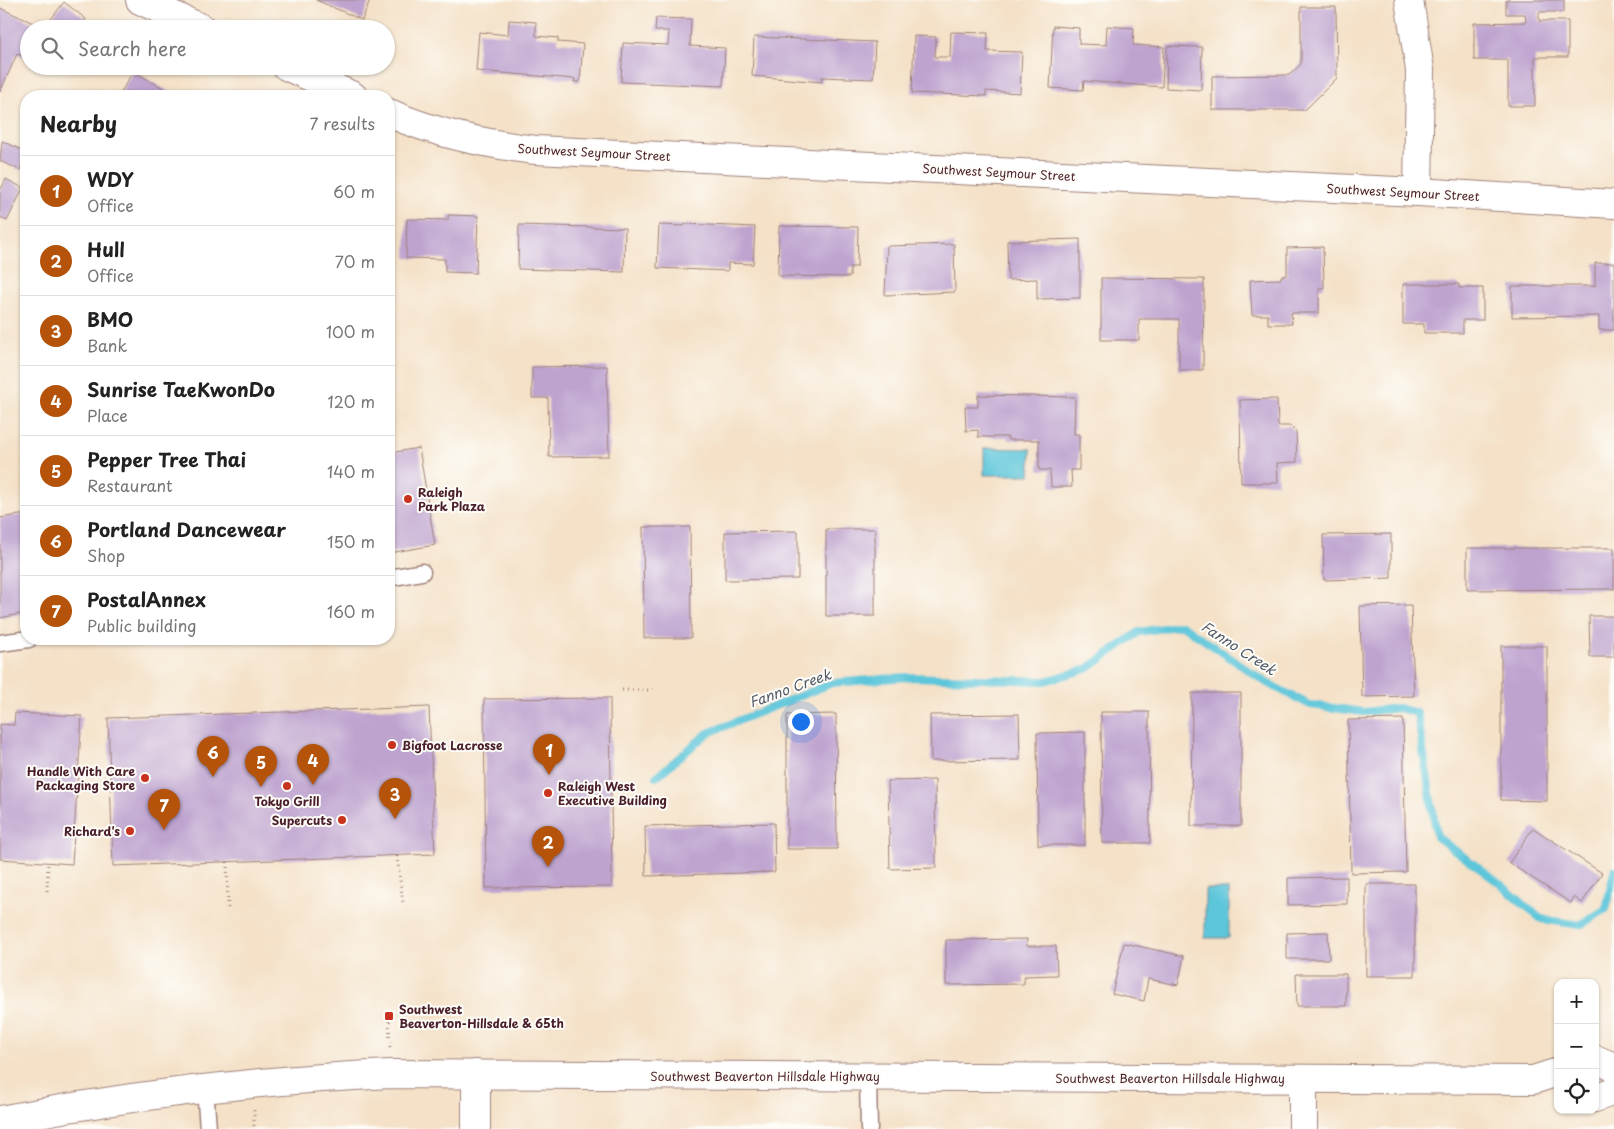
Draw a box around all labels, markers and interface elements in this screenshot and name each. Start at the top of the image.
search box [20,20,395,75]
icon: search [38,34,66,62]
text: Search here [78,34,187,62]
text: Nearby [40,107,117,139]
text: 7 results [310,111,375,135]
street label: Southwest Seymour Street [517,139,671,165]
street label: Southwest Seymour Street [922,159,1076,185]
text: WDY [87,165,134,193]
text: 1 [52,179,60,203]
text: 60 m [333,179,375,203]
street label: Southwest Seymour Street [1326,179,1480,205]
text: Office [87,193,134,217]
text: Hull [87,235,125,263]
text: 2 [50,249,62,273]
text: 70 m [335,249,375,273]
text: Office [87,263,134,287]
text: BMO [87,305,133,333]
text: 3 [51,319,61,343]
text: 100 m [326,319,375,343]
text: Bank [87,333,127,357]
text: Sunrise TaeKwonDo [87,375,275,403]
text: 4 [51,389,61,413]
text: 120 m [328,389,375,413]
text: Place [87,403,128,427]
text: Pepper Tree Thai [87,445,246,473]
text: 5 [51,459,61,483]
text: 140 m [327,459,375,483]
text: Restaurant [87,473,173,497]
place label: Raleigh Park Plaza [418,483,486,515]
marker: Raleigh Park Plaza [402,493,414,505]
text: Portland Dancewear [87,515,286,543]
text: 6 [50,529,62,553]
text: 150 m [327,529,375,553]
text: Shop [87,543,125,567]
text: PostalAnnex [87,585,206,613]
text: 7 [51,599,61,623]
text: 160 m [327,599,375,623]
text: Public building [87,613,197,637]
water label: Fanno Creek [1197,616,1282,681]
water label: Fanno Creek [746,663,835,713]
your location [788,709,814,735]
pin: 1 [533,734,565,775]
pin: 6 [197,736,229,777]
place label: Bigfoot Lacrosse [402,736,503,754]
marker: Bigfoot Lacrosse [386,739,398,751]
pin: 4 [297,744,329,785]
pin: 5 [245,746,277,787]
place label: Handle With Care Packaging Store [27,762,135,794]
marker: Handle With Care Packaging Store [139,772,151,784]
place label: Raleigh West Executive Building [558,777,667,809]
pin: 3 [379,778,411,819]
marker: Tokyo Grill [281,780,293,792]
marker: Raleigh West Executive Building [542,787,554,799]
pin: 7 [148,789,180,830]
place label: Tokyo Grill [254,792,320,810]
place label: Supercuts [272,811,332,829]
marker: Supercuts [336,814,348,826]
place label: Richard's [64,822,120,840]
marker: Richard's [124,825,136,837]
pin: 2 [532,826,564,867]
map controls [1554,979,1599,1114]
button: + [1554,979,1599,1024]
place label: Southwest Beaverton-Hillsdale & 65th [399,1000,564,1032]
marker: Southwest Beaverton-Hillsdale & 65th [383,1010,395,1022]
button: − [1554,1024,1599,1069]
street label: Southwest Beaverton Hillsdale Highway [650,1067,880,1085]
street label: Southwest Beaverton Hillsdale Highway [1055,1069,1285,1087]
button: locate [1554,1069,1599,1114]

